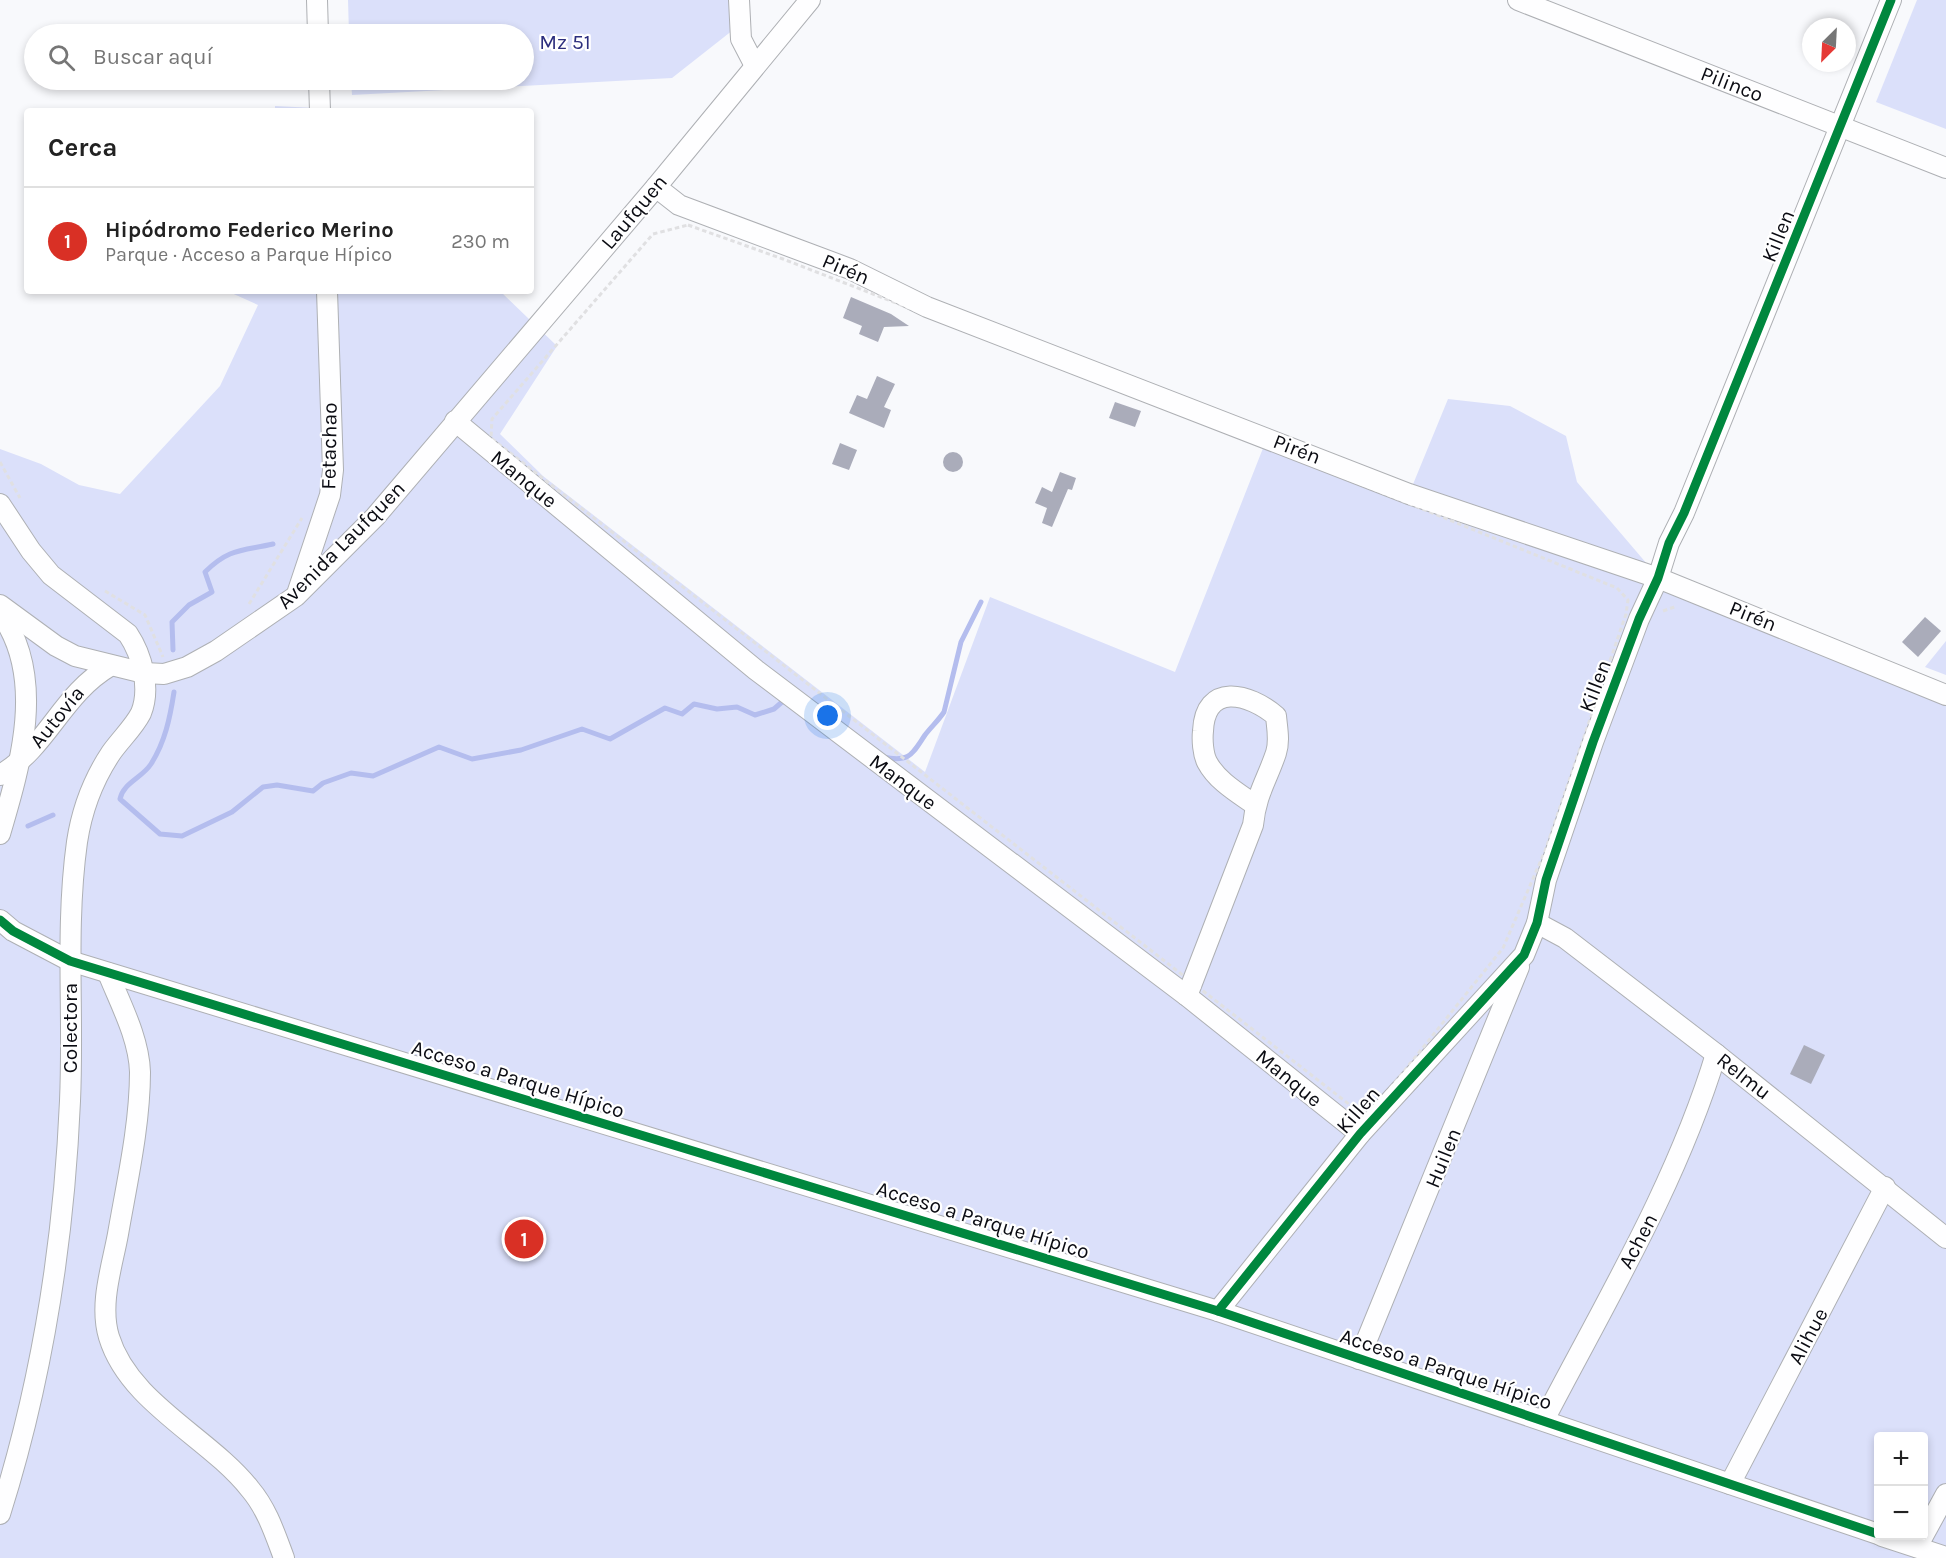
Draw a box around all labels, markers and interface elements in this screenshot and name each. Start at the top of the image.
north arrow [1802,18,1856,72]
search box [24,24,534,90]
park label: Mz 51 [539,30,591,54]
icon: search [45,41,78,74]
text: Buscar aquí [93,44,213,70]
street label: Pilinco [1697,61,1767,107]
text: Cerca [48,132,117,163]
street label: Laufquen [596,170,672,254]
street label: Killen [1757,206,1799,266]
text: Hipódromo Federico Merino [105,217,394,243]
text: 1 [64,230,71,253]
text: 230 m [451,230,510,253]
text: Parque · Acceso a Parque Hípico [105,243,392,266]
street label: Pirén [819,248,873,290]
street label: Fetachao [316,402,342,490]
street label: Pirén [1270,429,1324,469]
street label: Manque [486,445,562,513]
street label: Avenida Laufquen [272,476,410,614]
street label: Pirén [1726,596,1780,636]
street label: Killen [1574,656,1616,716]
street label: Autovía [25,681,89,753]
your location [813,701,842,730]
street label: Manque [865,749,941,815]
street label: Colectora [58,983,82,1073]
street label: Acceso a Parque Hípico [409,1035,627,1123]
street label: Manque [1251,1044,1327,1112]
street label: Relmu [1712,1047,1776,1105]
street label: Killen [1331,1082,1385,1138]
street label: Huilen [1420,1125,1466,1191]
street label: Acceso a Parque Hípico [874,1176,1092,1264]
street label: Achen [1614,1209,1662,1273]
pin: 1 [504,1216,544,1262]
street label: Alihue [1783,1304,1833,1368]
street label: Acceso a Parque Hípico [1337,1323,1555,1415]
map controls [1874,1432,1928,1540]
button: + [1874,1432,1928,1486]
button: − [1874,1486,1928,1540]

